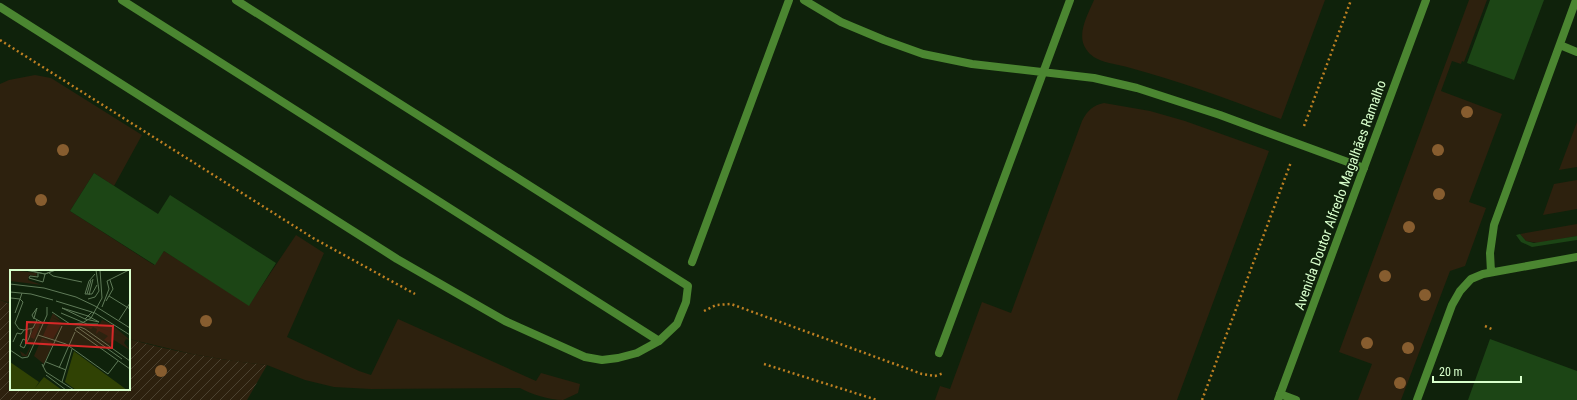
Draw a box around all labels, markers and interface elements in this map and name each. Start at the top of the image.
street label: Avenida Doutor Alfredo Magalhães Ramalho [1291,78,1389,312]
inset map [10,270,130,390]
scale bar [1433,358,1521,384]
text: 20 m [1439,365,1463,379]

